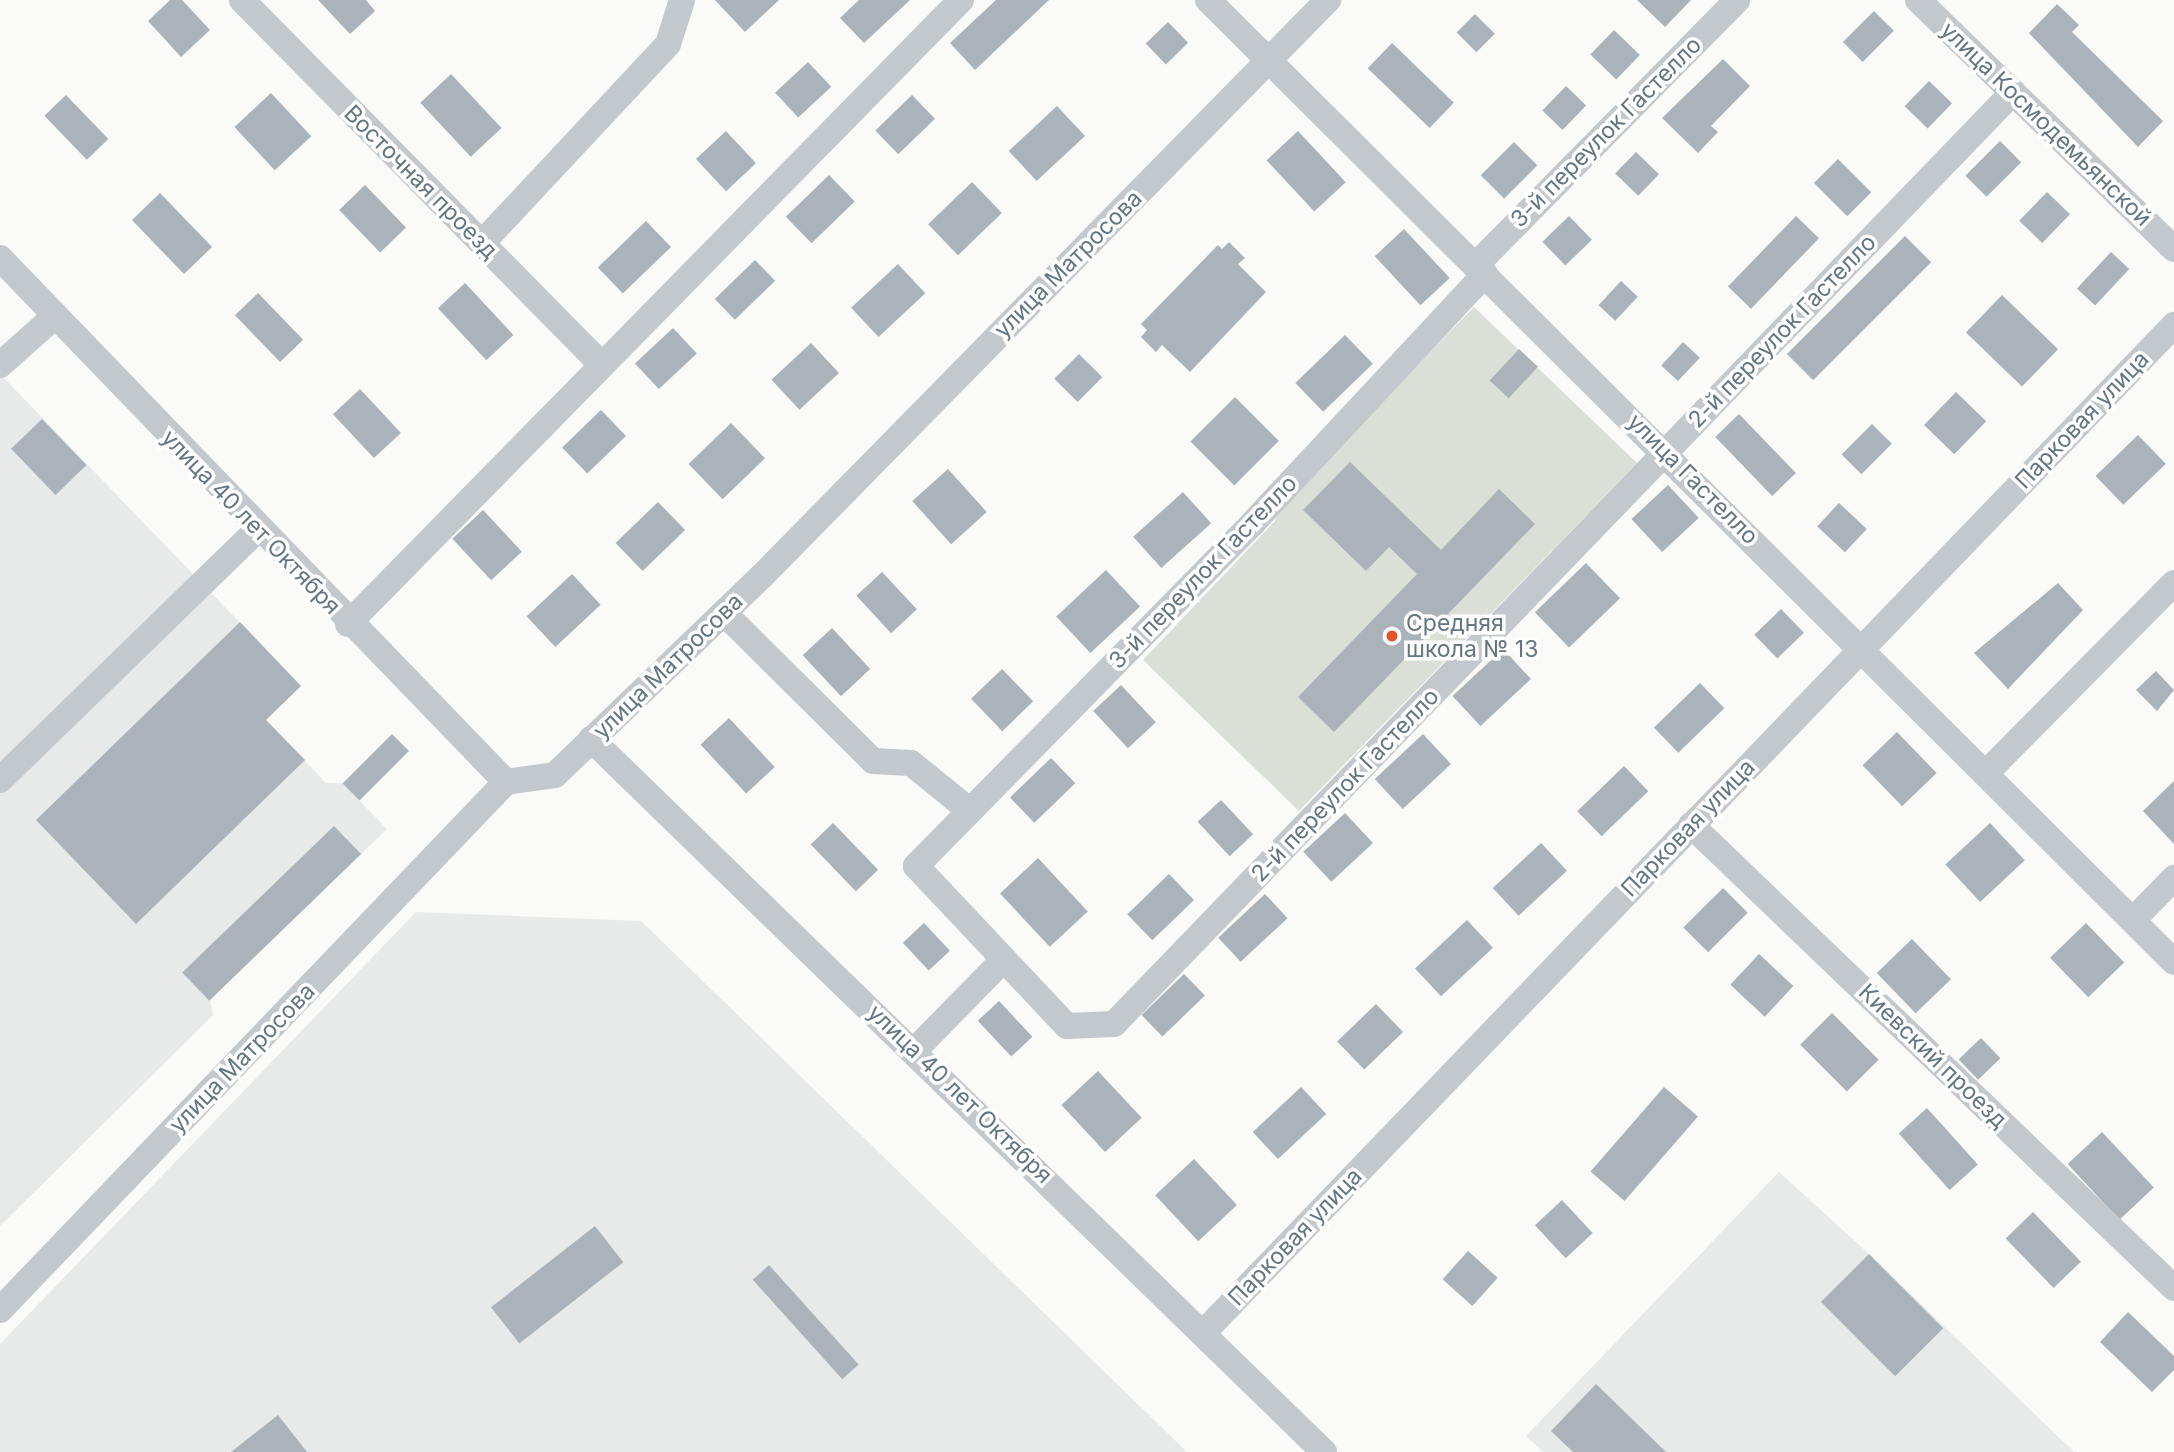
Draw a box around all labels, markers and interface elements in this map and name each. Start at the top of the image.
street label: улица Космодемьянской [1935,16,2157,232]
street label: 3-й переулок Гастелло [1505,31,1707,233]
street label: Восточная проезд [338,99,504,265]
street label: улица Матросова [988,184,1148,344]
street label: 2-й переулок Гастелло [1682,229,1882,433]
street label: Парковая улица [2009,346,2155,494]
street label: улица Гастелло [1622,408,1764,550]
street label: улица 40 лет Октября [156,424,346,620]
street label: 3-й переулок Гастелло [1103,469,1303,675]
street label: улица Матросова [587,588,749,744]
place label: Средняя школа № 13 [1406,609,1538,663]
marker: Средняя школа № 13 [1384,628,1400,644]
street label: 2-й переулок Гастелло [1245,683,1445,887]
street label: Парковая улица [1615,754,1761,902]
street label: улица Матросова [164,977,320,1139]
street label: Киевский проезд [1853,978,2013,1134]
street label: улица 40 лет Октября [862,999,1058,1189]
street label: Парковая улица [1222,1163,1368,1311]

